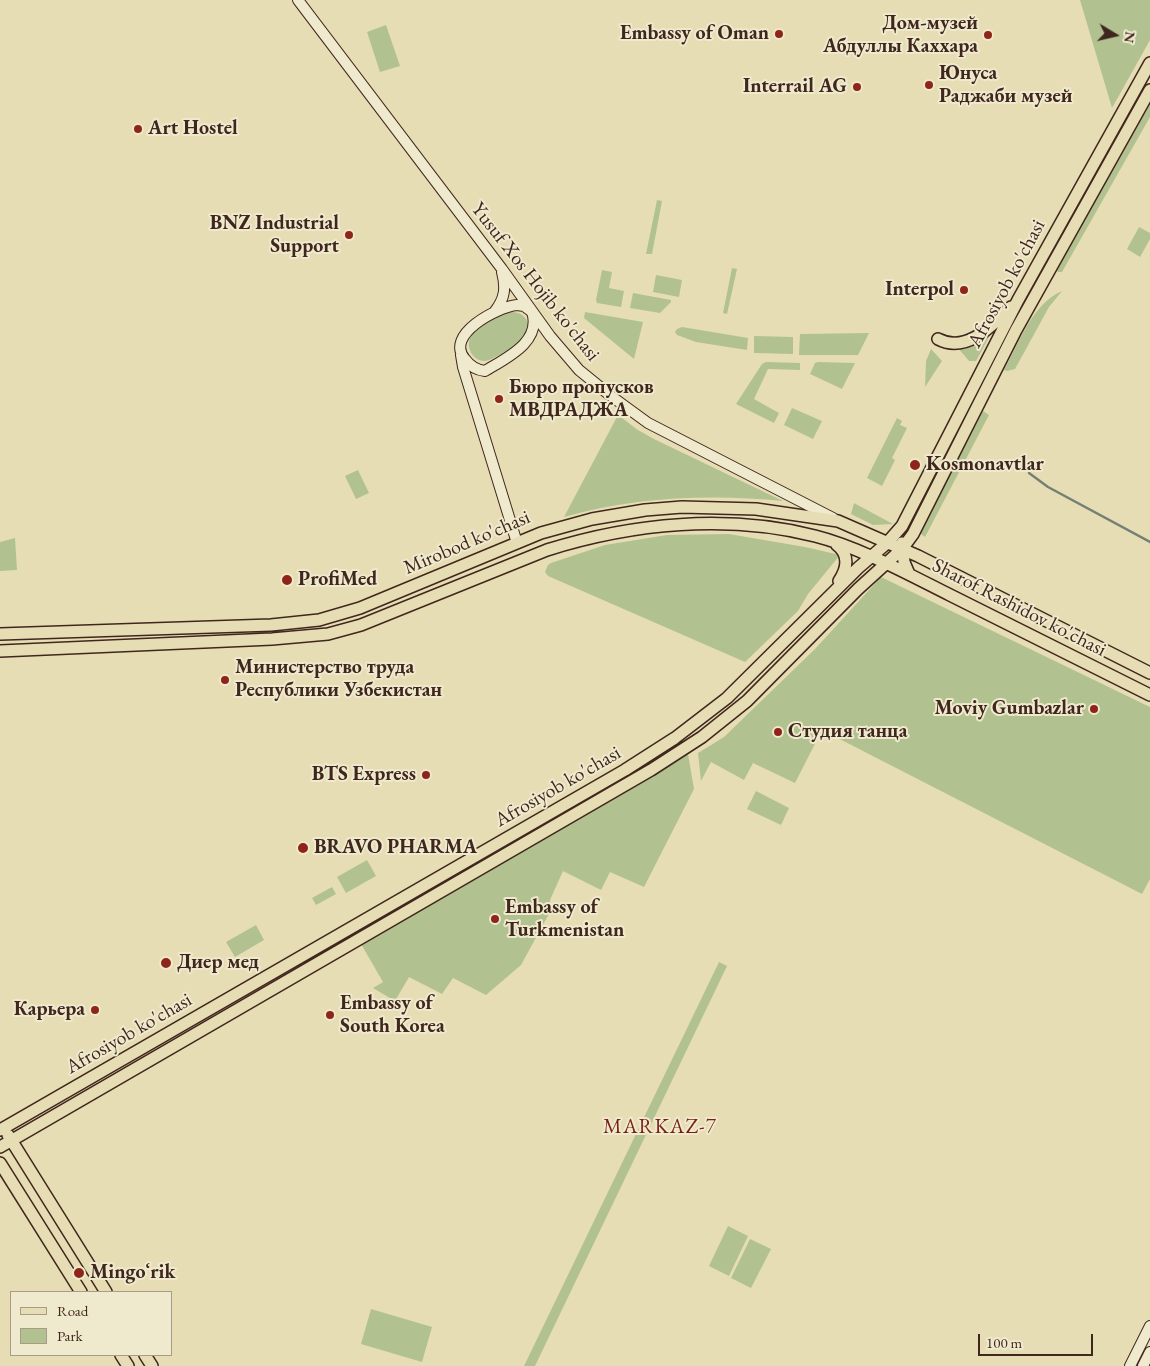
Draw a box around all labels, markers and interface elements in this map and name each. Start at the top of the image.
north arrow [1090,10,1140,60]
place label: Дом-музей Абдуллы Каххара [823,12,978,59]
place label: Embassy of Oman [620,22,769,46]
marker: Embassy of Oman [773,28,785,40]
marker: Дом-музей Абдуллы Каххара [982,29,994,41]
text: N [1120,30,1140,44]
place label: Юнуса Раджаби музей [939,62,1072,109]
place label: Interrail AG [743,75,847,99]
marker: Юнуса Раджаби музей [923,79,935,91]
marker: Interrail AG [851,81,863,93]
place label: Art Hostel [148,117,238,141]
marker: Art Hostel [132,123,144,135]
street label: Yusuf Xos Hojib ko'chasi [466,198,604,366]
place label: BNZ Industrial Support [210,212,339,259]
street label: Afrosiyob ko'chasi [963,216,1051,352]
marker: BNZ Industrial Support [343,229,355,241]
place label: Interpol [885,278,954,302]
marker: Interpol [958,284,970,296]
place label: Бюро пропусков МВДРАДЖА [509,376,654,423]
marker: Бюро пропусков МВДРАДЖА [493,393,505,405]
place label: Kosmonavtlar [926,453,1044,477]
marker: Kosmonavtlar [908,458,922,472]
street label: Mirobod ko'chasi [400,506,534,580]
street label: Sharof Rashidov ko'chasi [928,554,1110,662]
place label: ProfiMed [298,568,377,592]
marker: ProfiMed [280,573,294,587]
place label: Министерство труда Республики Узбекистан [235,656,442,703]
marker: Министерство труда Республики Узбекистан [219,674,231,686]
place label: Moviy Gumbazlar [934,697,1084,721]
marker: Moviy Gumbazlar [1088,703,1100,715]
place label: Студия танца [788,720,907,744]
marker: Студия танца [772,726,784,738]
street label: Afrosiyob ko'chasi [491,741,625,833]
place label: BTS Express [312,763,416,787]
marker: BTS Express [420,769,432,781]
place label: BRAVO PHARMA [314,836,477,860]
marker: BRAVO PHARMA [296,841,310,855]
place label: Embassy of Turkmenistan [505,896,624,943]
marker: Embassy of Turkmenistan [489,913,501,925]
place label: Диер мед [177,951,259,975]
marker: Диер мед [159,956,173,970]
street label: Afrosiyob ko'chasi [62,988,196,1080]
place label: Embassy of South Korea [340,992,445,1039]
place label: Карьера [14,998,85,1022]
marker: Карьера [89,1004,101,1016]
marker: Embassy of South Korea [324,1009,336,1021]
district label: MARKAZ-7 [602,1114,718,1140]
place label: Mingoʻrik [90,1261,175,1285]
marker: Mingoʻrik [72,1266,86,1280]
legend [10,1291,172,1356]
text: Road [57,1301,88,1320]
scale bar [980,1324,1095,1356]
text: Park [57,1326,83,1345]
text: 100 m [986,1333,1022,1352]

